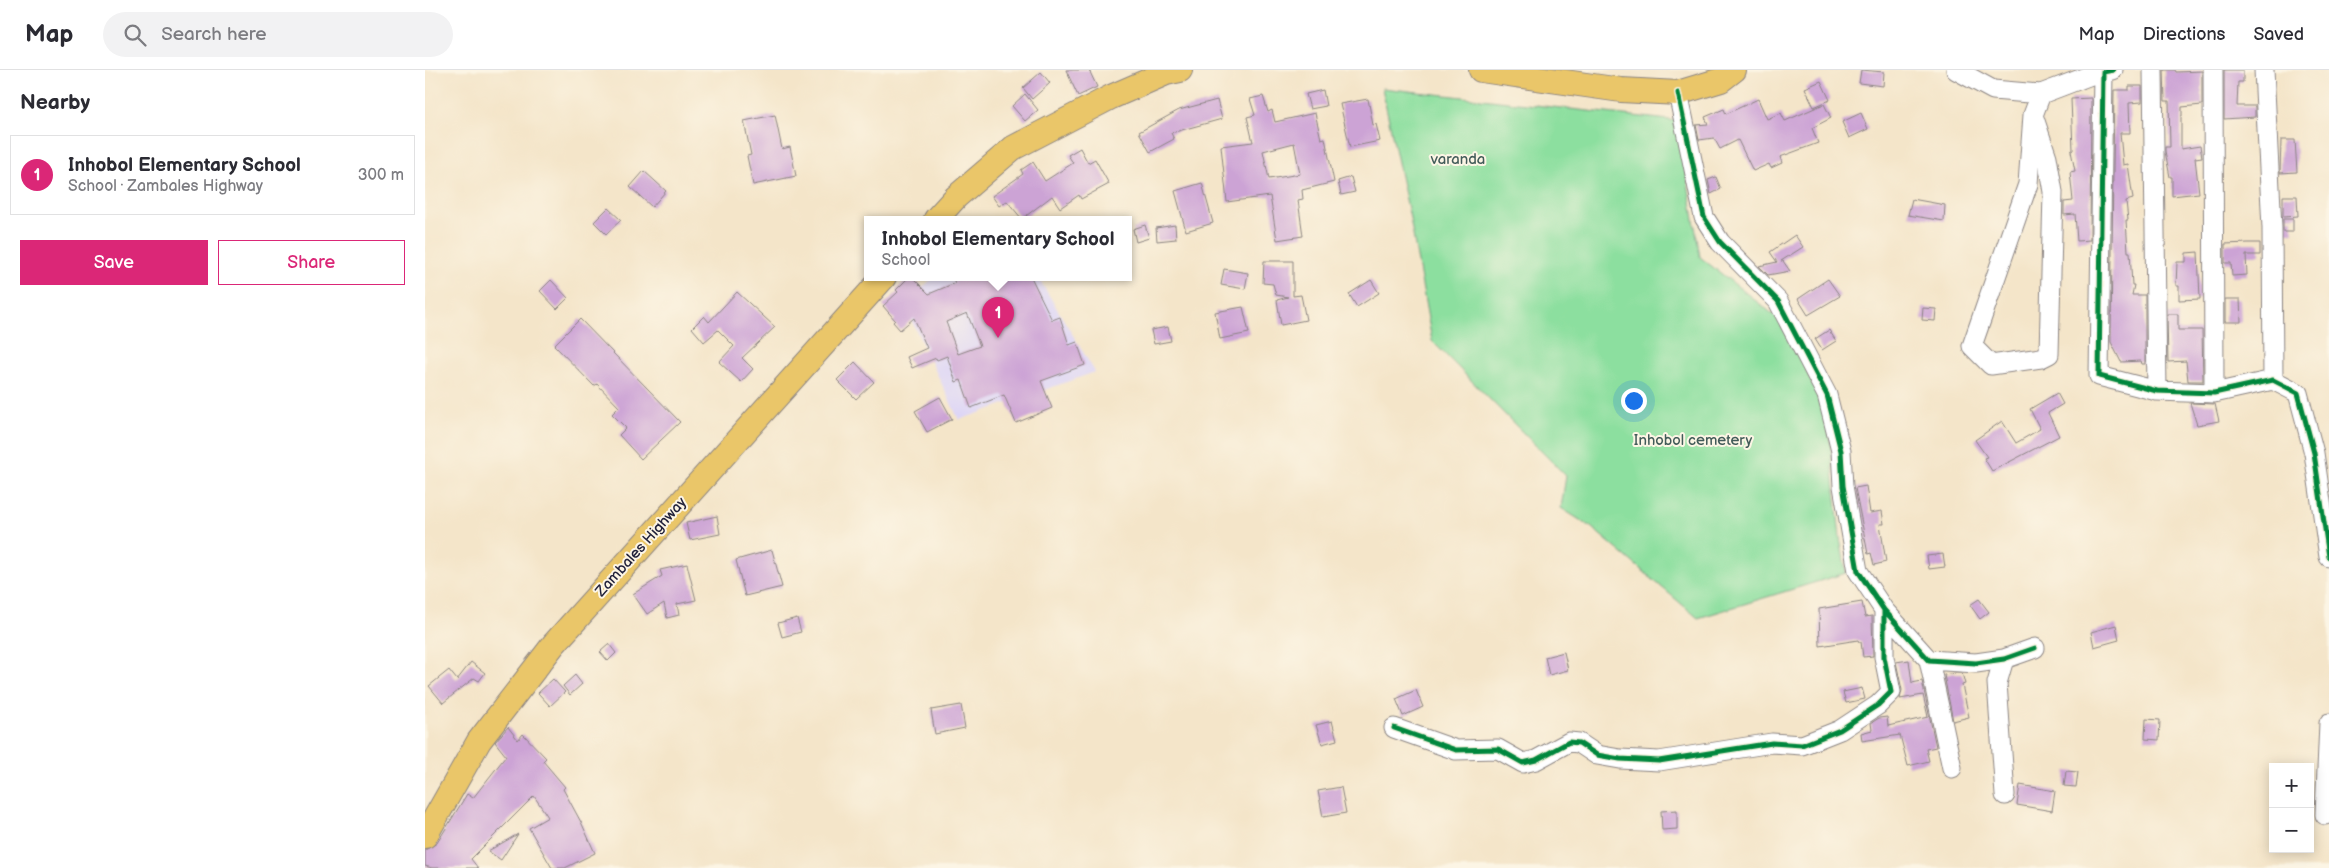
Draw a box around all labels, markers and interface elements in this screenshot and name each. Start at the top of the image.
search box [103,12,453,57]
text: Map [25,20,73,49]
icon: search [121,21,149,49]
text: Search here [161,23,267,46]
text: Map [2079,24,2115,45]
text: Directions [2143,24,2225,45]
text: Saved [2253,24,2304,45]
text: Nearby [20,90,90,115]
park label: varanda [1430,150,1485,169]
text: Inhobol Elementary School [68,154,301,177]
text: 1 [34,166,40,185]
text: 300 m [358,166,404,185]
text: School · Zambales Highway [68,177,263,196]
popup [864,216,1132,281]
text: Inhobol Elementary School [882,228,1114,251]
button: Save [20,240,208,285]
button: Share [218,240,405,285]
text: School [882,251,930,270]
pin: 1 [982,297,1014,338]
your location [1621,388,1647,414]
park label: Inhobol cemetery [1634,431,1752,450]
street label: Zambales Highway [591,493,691,601]
map controls [2269,763,2314,853]
button: + [2269,763,2314,808]
button: − [2269,808,2314,853]

